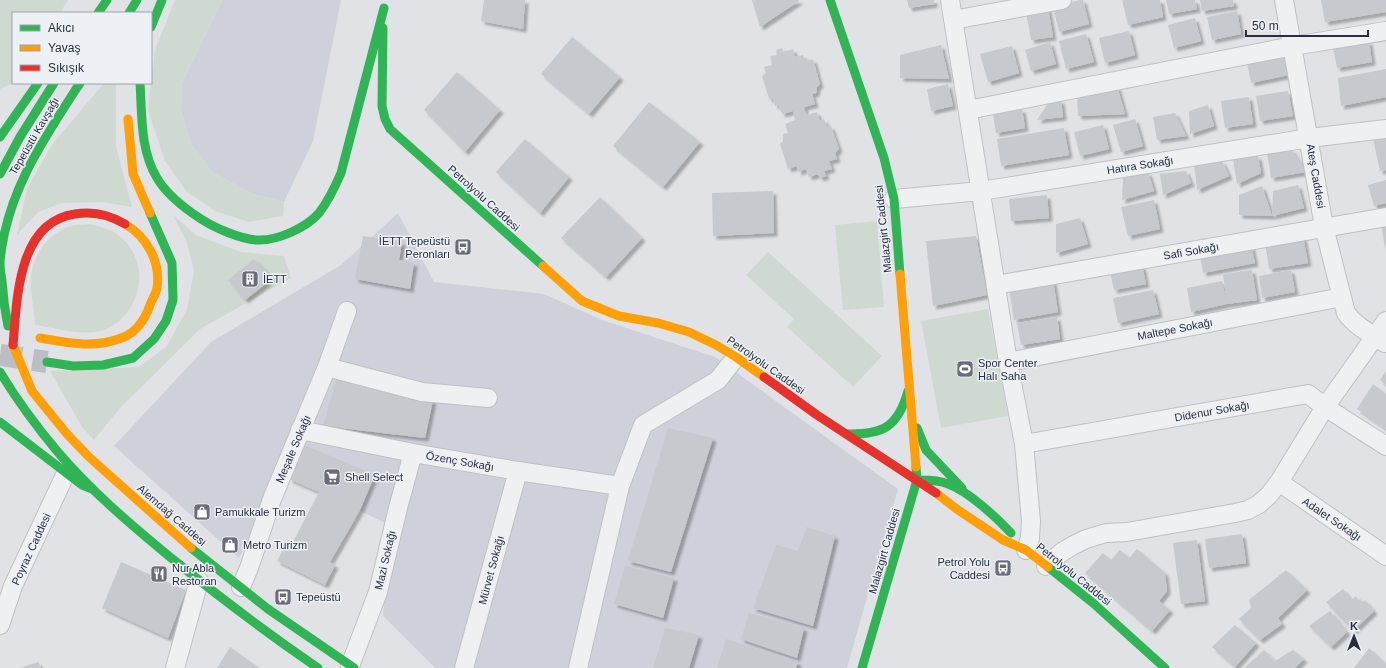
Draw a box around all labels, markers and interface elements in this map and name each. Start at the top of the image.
legend [12,12,152,84]
scale bar [1246,12,1368,38]
text: 50 m [1252,19,1279,33]
text: Akıcı [48,21,75,35]
text: Yavaş [48,41,80,55]
text: Sıkışık [48,61,85,75]
street label: Tepeüstü Kavşağı [7,95,61,177]
street label: Ateş Caddesi [1304,143,1328,209]
street label: Hatıra Sokağı [1106,154,1174,176]
street label: Petrolyolu Caddesi [446,163,522,233]
street label: Malazgirt Caddesi [872,185,894,273]
place label: İETT Tepeüstü Peronları [379,235,450,260]
bus stop icon: İETT Tepeüstü Peronları [453,237,473,257]
street label: Safi Sokağı [1162,240,1220,262]
building icon: İETT [240,269,260,289]
place label: İETT [263,273,287,285]
street label: Maltepe Sokağı [1136,316,1214,342]
street label: Petrolyolu Caddesi [725,334,807,396]
place label: Spor Center Halı Saha [978,357,1038,382]
sports icon: Spor Center Halı Saha [955,359,975,379]
street label: Didenur Sokağı [1174,399,1250,423]
street label: Meşale Sokağı [273,413,313,485]
street label: Özenç Sokağı [425,449,495,473]
supermarket icon: Shell Select [322,467,342,487]
place label: Shell Select [345,471,403,483]
street label: Alemdağ Caddesi [135,482,209,548]
street label: Adalet Sokağı [1300,495,1364,543]
shop icon: Pamukkale Turizm [192,502,212,522]
place label: Pamukkale Turizm [215,506,305,518]
street label: Malazgirt Caddesi [866,507,902,595]
street label: Poyraz Caddesi [9,511,53,587]
street label: Mazi Sokağı [372,529,398,591]
street label: Mürvet Sokağı [476,534,506,606]
shop icon: Metro Turizm [220,535,240,555]
place label: Metro Turizm [243,539,307,551]
street label: Petrolyolu Caddesi [1034,540,1114,608]
place label: Petrol Yolu Caddesi [937,556,990,581]
bus stop icon: Petrol Yolu Caddesi [993,558,1013,578]
place label: Nur Abla Restoran [172,562,217,587]
restaurant icon: Nur Abla Restoran [149,564,169,584]
bus stop icon: Tepeüstü [273,587,293,607]
place label: Tepeüstü [296,591,341,603]
north arrow [1334,616,1374,656]
text: K [1350,620,1358,632]

